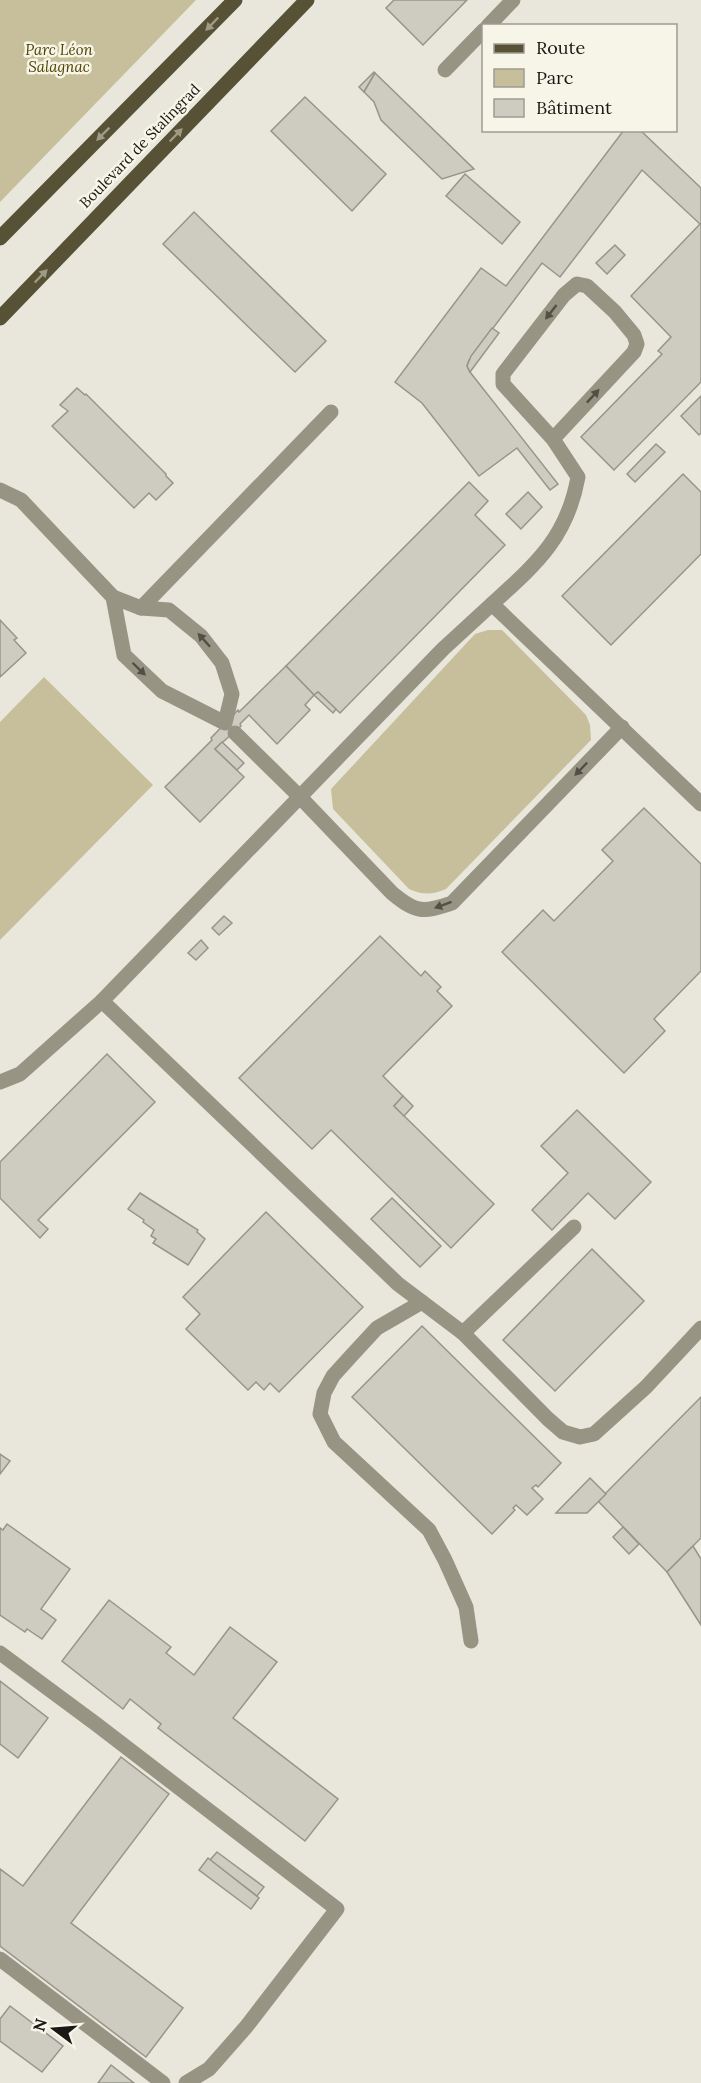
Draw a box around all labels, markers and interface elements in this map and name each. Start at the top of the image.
one-way arrow [205,16,219,31]
legend [482,24,677,132]
text: Route [536,36,585,59]
park label: Parc Léon Salagnac [25,40,93,76]
text: Parc [536,66,573,89]
street label: Boulevard de Stalingrad [75,80,204,212]
text: Bâtiment [536,96,612,119]
one-way arrow [97,126,111,140]
one-way arrow [169,128,183,143]
one-way arrow [33,269,47,283]
one-way arrow [544,304,557,320]
one-way arrow [586,389,599,404]
one-way arrow [197,633,211,648]
one-way arrow [131,662,146,675]
one-way arrow [575,762,589,776]
one-way arrow [434,901,452,911]
north arrow [24,1999,84,2059]
text: N [28,2016,51,2034]

